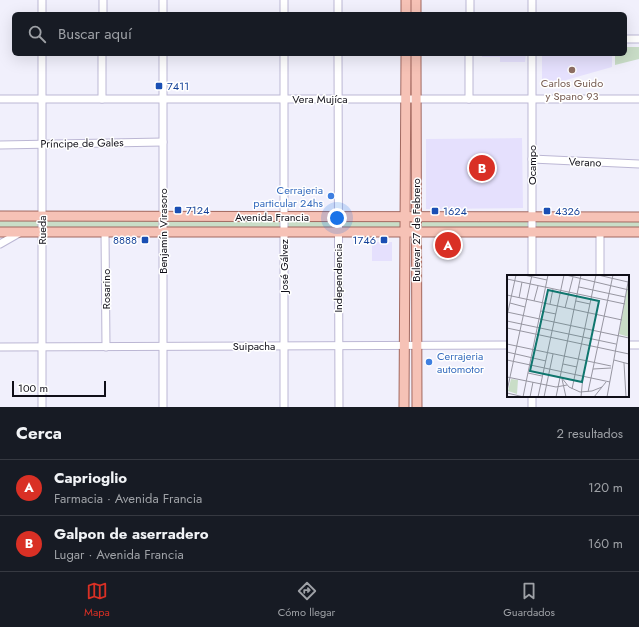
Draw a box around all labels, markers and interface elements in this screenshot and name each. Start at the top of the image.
search box [12,12,627,56]
icon: search [26,23,48,45]
text: Buscar aquí [58,23,132,45]
marker: Carlos Guido y Spano 93 [567,65,577,75]
place label: Carlos Guido y Spano 93 [541,75,603,104]
place label: 7411 [167,78,189,94]
marker: 7411 [154,81,164,91]
street label: Vera Mujíca [292,91,348,107]
street label: Príncipe de Gales [40,134,124,152]
street label: Ocampo [524,145,540,185]
pin: B [469,153,495,183]
street label: Verano [568,153,602,171]
street label: Bulevar 27 de Febrero [408,178,424,282]
place label: Cerrajeria particular 24hs [253,182,324,211]
street label: Benjamín Virasoro [155,188,171,274]
marker: Cerrajeria particular 24hs [326,191,336,201]
place label: 7124 [186,202,210,218]
place label: 1624 [443,203,468,219]
place label: 4326 [555,203,580,219]
marker: 7124 [173,205,183,215]
marker: 1624 [430,206,440,216]
marker: 4326 [542,206,552,216]
your location [327,208,347,228]
street label: Avenida Francia [235,209,309,225]
street label: Rueda [34,215,50,245]
pin: A [435,230,461,260]
place label: 8888 [113,232,137,248]
place label: 1746 [353,232,376,248]
marker: 8888 [140,235,150,245]
marker: 1746 [379,235,389,245]
street label: José Gálvez [276,239,292,295]
street label: Independencia [330,243,346,313]
street label: Rosarino [98,269,114,309]
inset map [507,275,629,397]
street label: Suipacha [233,338,275,354]
place label: Cerrajeria automotor [437,348,484,377]
marker: Cerrajeria automotor [424,357,434,367]
scale bar [12,379,106,398]
text: 100 m [18,380,48,396]
text: Cerca [16,421,62,445]
text: 2 resultados [557,424,623,443]
text: Caprioglio [54,467,127,489]
text: A [24,478,34,497]
text: 120 m [588,478,623,497]
text: Farmacia · Avenida Francia [54,489,202,508]
text: Galpon de aserradero [54,523,209,545]
text: B [25,534,33,553]
text: 160 m [588,534,623,553]
text: Lugar · Avenida Francia [54,545,184,564]
tab: Mapa [84,580,110,620]
tab: Cómo llegar [278,580,335,620]
tab: Guardados [503,580,555,620]

